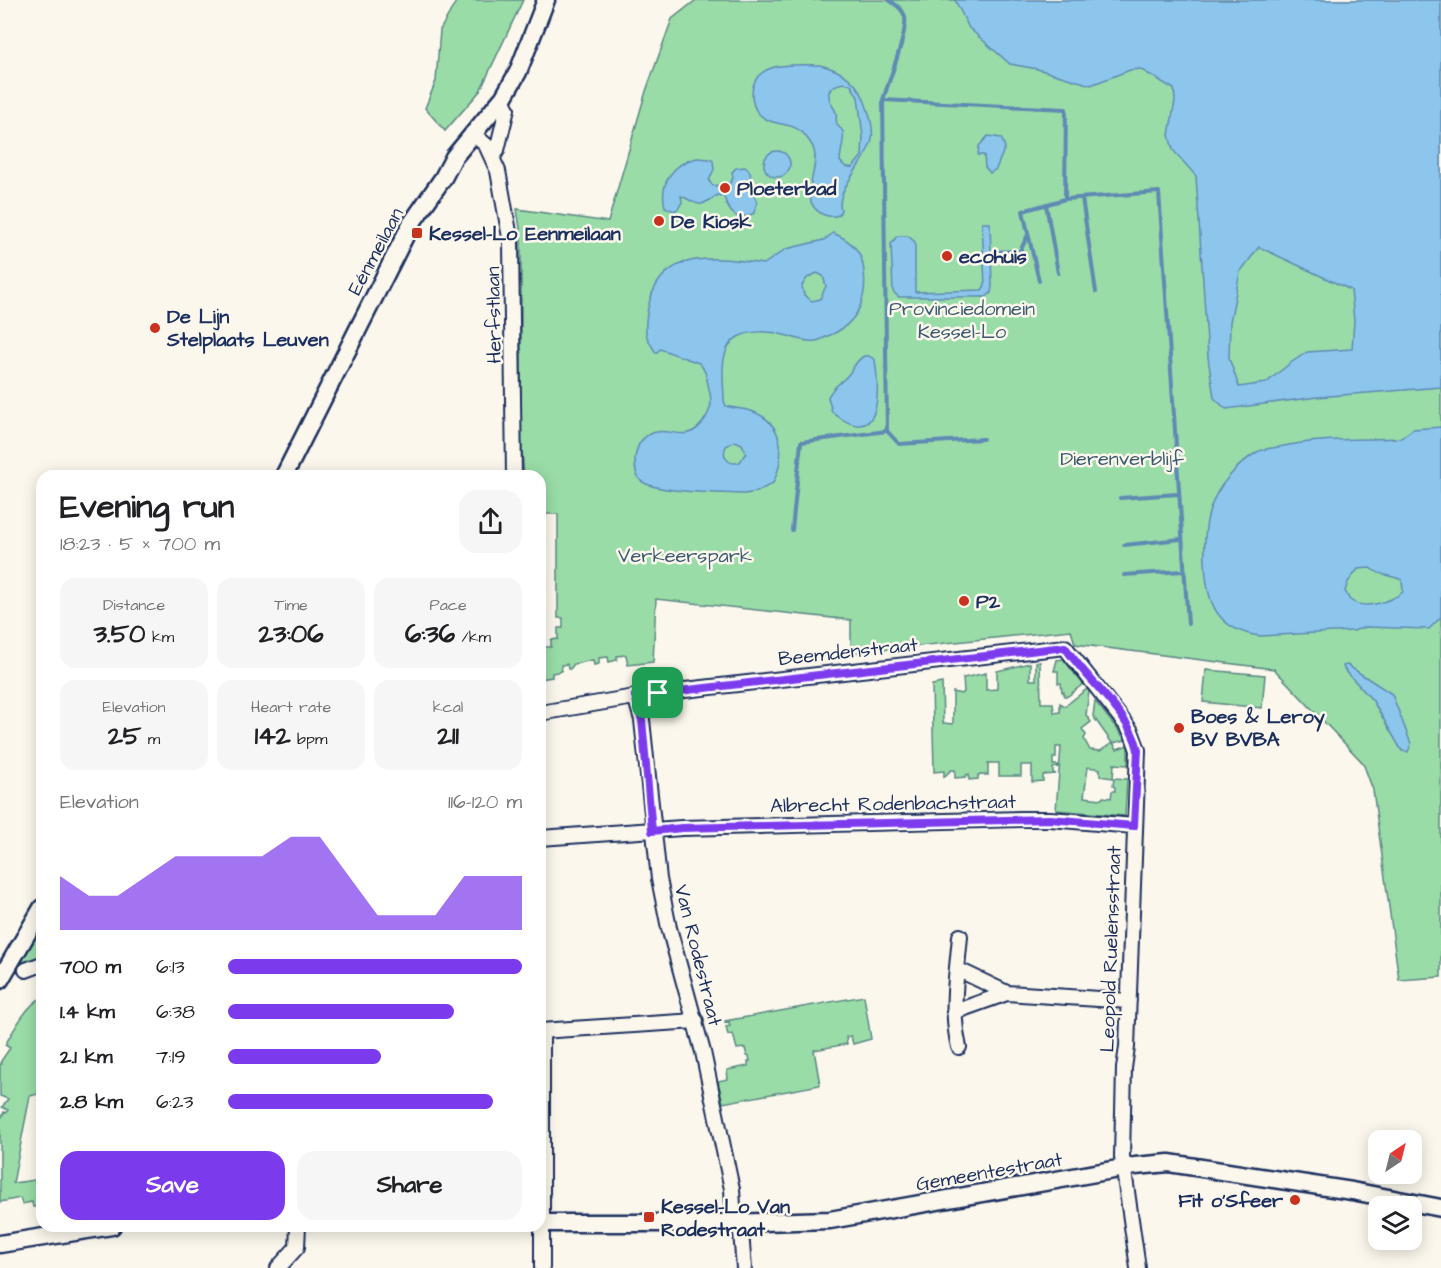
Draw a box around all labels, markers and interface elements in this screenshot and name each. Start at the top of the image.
place label: Ploeterbad [737,175,837,203]
marker: Ploeterbad [718,181,732,195]
street label: Eénmeilaan [341,203,411,300]
place label: De Kiosk [671,208,752,236]
marker: De Kiosk [652,214,666,228]
place label: Kessel-Lo Eenmeilaan [429,220,621,248]
marker: Kessel-Lo Eenmeilaan [410,226,424,240]
place label: ecohuis [959,243,1027,271]
marker: ecohuis [940,249,954,263]
street label: Herfstlaan [479,266,509,364]
park label: Provinciedomein Kessel-Lo [889,295,1035,346]
place label: De Lijn Stelplaats Leuven [166,303,329,354]
marker: De Lijn Stelplaats Leuven [148,321,162,335]
park label: Dierenverblijf [1060,445,1184,473]
text: Evening run [60,484,234,530]
button: share [459,490,522,553]
text: 18:23 · 5 × 700 m [60,530,220,558]
park label: Verkeerspark [618,542,752,570]
place label: P2 [976,588,1001,616]
text: Distance [103,594,165,616]
text: Time [274,594,308,616]
text: Pace [429,594,467,616]
marker: P2 [957,594,971,608]
text: 3.50 [94,616,146,652]
text: 23:06 [258,616,324,652]
text: 6:36 [405,616,455,652]
text: km [146,626,174,648]
text: /km [455,626,491,648]
street label: Beemdenstraat [777,631,919,673]
pin [632,667,683,718]
icon: arrive [641,676,674,709]
text: Elevation [103,696,165,718]
text: Heart rate [251,696,331,718]
text: kcal [433,696,463,718]
place label: Boes & Leroy BV BVBA [1191,703,1325,754]
text: 25 [108,718,141,754]
text: 142 [255,718,291,754]
text: 211 [437,718,459,754]
marker: Boes & Leroy BV BVBA [1172,721,1186,735]
text: m [141,728,160,750]
text: bpm [291,728,327,750]
text: Elevation [60,788,139,816]
text: 116–120 m [448,788,522,816]
street label: Albrecht Rodenbachstraat [770,788,1016,820]
street label: Leopold Ruelensstraat [1093,845,1129,1053]
street label: Van Rodestraat [667,882,729,1029]
text: 700 m [60,953,121,981]
text: 6:13 [156,953,185,981]
text: 1.4 km [60,998,115,1026]
text: 6:38 [156,998,195,1026]
text: 2.1 km [60,1043,113,1071]
text: 7:19 [156,1043,186,1071]
text: 2.8 km [60,1088,123,1116]
text: 6:23 [156,1088,194,1116]
north arrow [1368,1130,1422,1184]
map controls [1368,1130,1422,1250]
street label: Gemeentestraat [914,1145,1065,1199]
button: Save [60,1151,285,1220]
button: Share [297,1151,522,1220]
place label: Fit o'Sfeer [1178,1187,1284,1215]
place label: Kessel-Lo Van Rodestraat [661,1193,790,1244]
marker: Fit o'Sfeer [1288,1193,1302,1207]
button: layers [1368,1196,1422,1250]
marker: Kessel-Lo Van Rodestraat [642,1210,656,1224]

